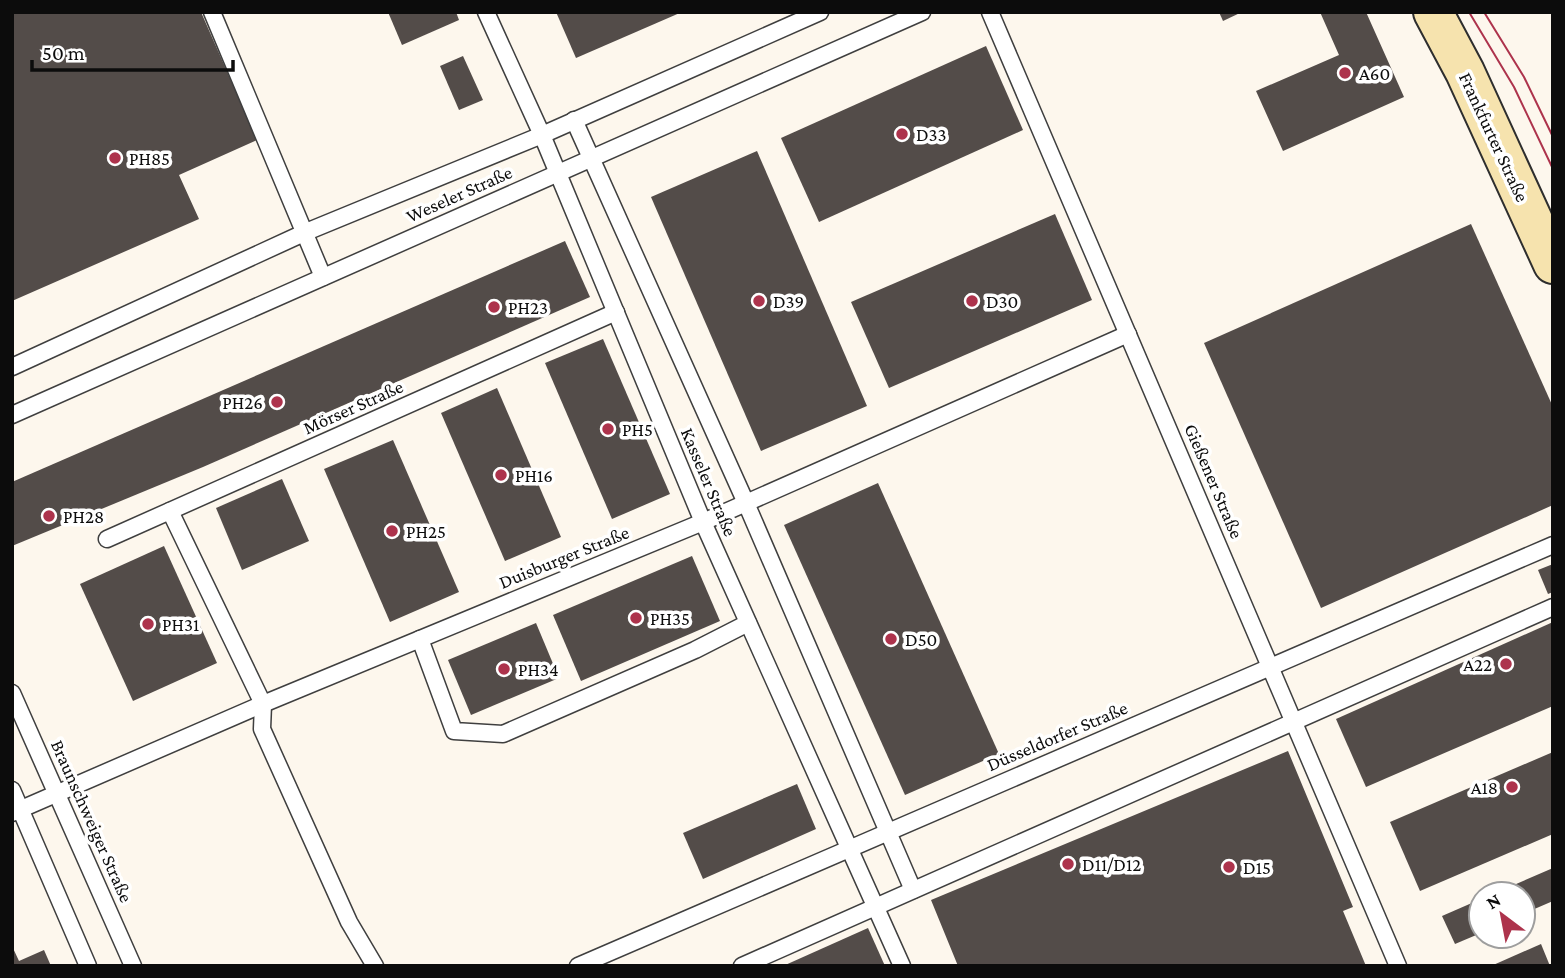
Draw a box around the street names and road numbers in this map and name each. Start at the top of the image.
street label: Frankfurter Straße [1455,69,1533,205]
street label: Weseler Straße [403,161,515,227]
street label: Mörser Straße [300,376,406,438]
street label: Gießener Straße [1180,421,1248,541]
street label: Kasseler Straße [677,425,741,539]
street label: Duisburger Straße [496,521,632,593]
street label: Düsseldorfer Straße [984,697,1130,775]
street label: Braunschweiger Straße [47,737,137,905]

